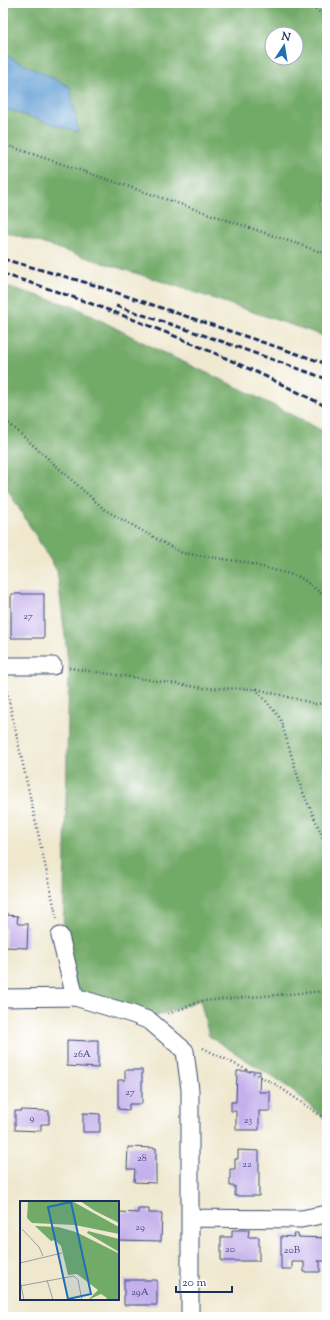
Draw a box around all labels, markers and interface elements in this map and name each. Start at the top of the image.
north arrow [264,26,304,66]
text: N [279,28,292,46]
house number: 27 [23,609,33,624]
house number: 26A [73,1047,91,1062]
house number: 27 [125,1085,135,1100]
house number: 9 [30,1111,35,1126]
house number: 23 [244,1113,252,1128]
house number: 28 [137,1151,147,1166]
house number: 22 [242,1157,252,1172]
inset map [20,1201,119,1300]
house number: 29 [135,1220,145,1235]
house number: 20 [225,1242,235,1257]
house number: 20B [284,1243,301,1258]
scale bar [176,1268,232,1294]
text: 20 m [182,1274,207,1292]
house number: 29A [131,1285,149,1300]

